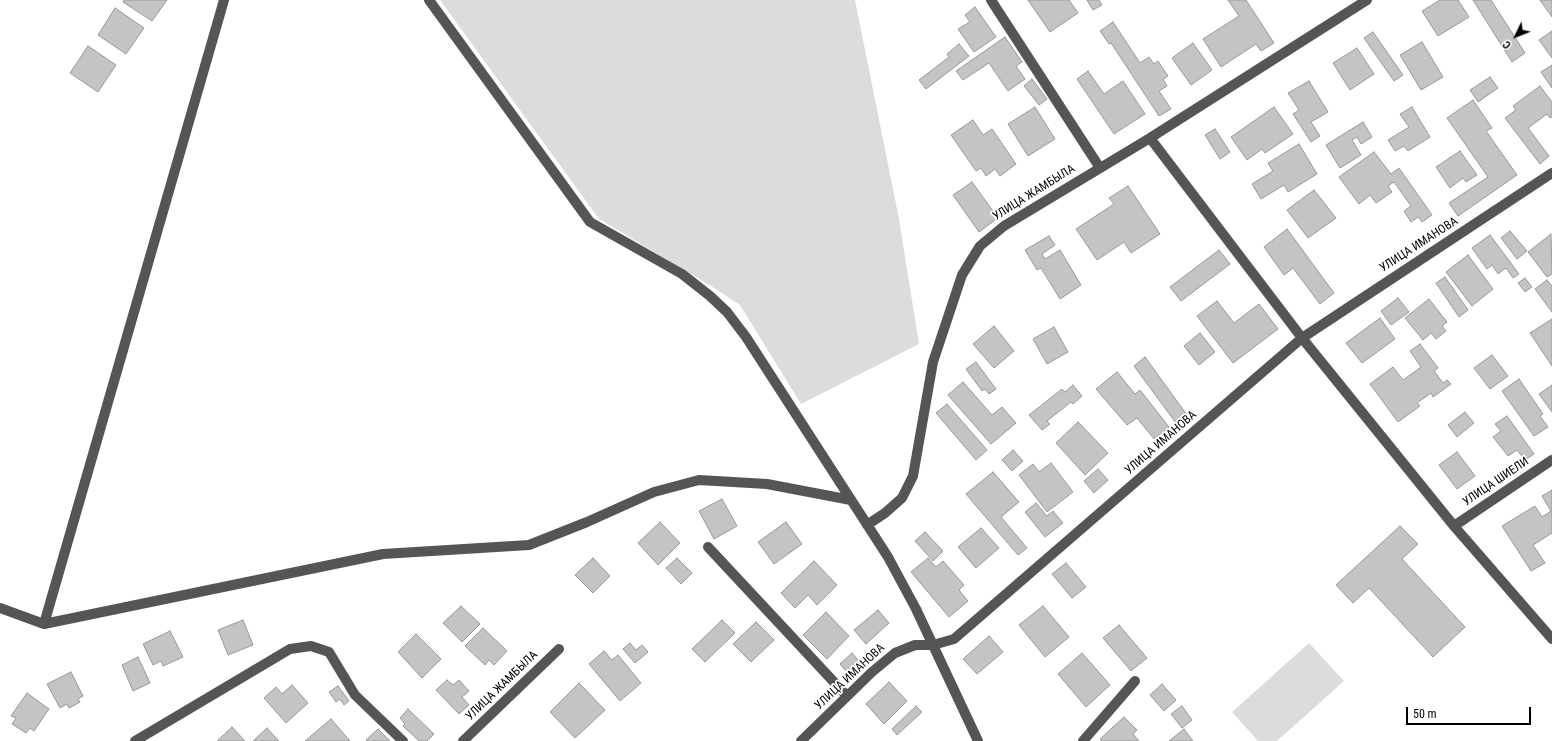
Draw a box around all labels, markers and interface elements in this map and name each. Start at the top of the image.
north arrow [1496,16,1536,56]
text: С [1500,38,1514,51]
street label: УЛИЦА ЖАМБЫЛА [990,162,1078,224]
street label: УЛИЦА ИМАНОВА [1377,214,1461,276]
street label: УЛИЦА ИМАНОВА [1122,408,1200,478]
street label: УЛИЦА ШИЕЛИ [1460,455,1532,509]
street label: УЛИЦА ИМАНОВА [812,641,888,713]
street label: УЛИЦА ЖАМБЫЛА [463,648,541,724]
scale bar [1408,699,1533,725]
text: 50 m [1413,707,1437,721]

